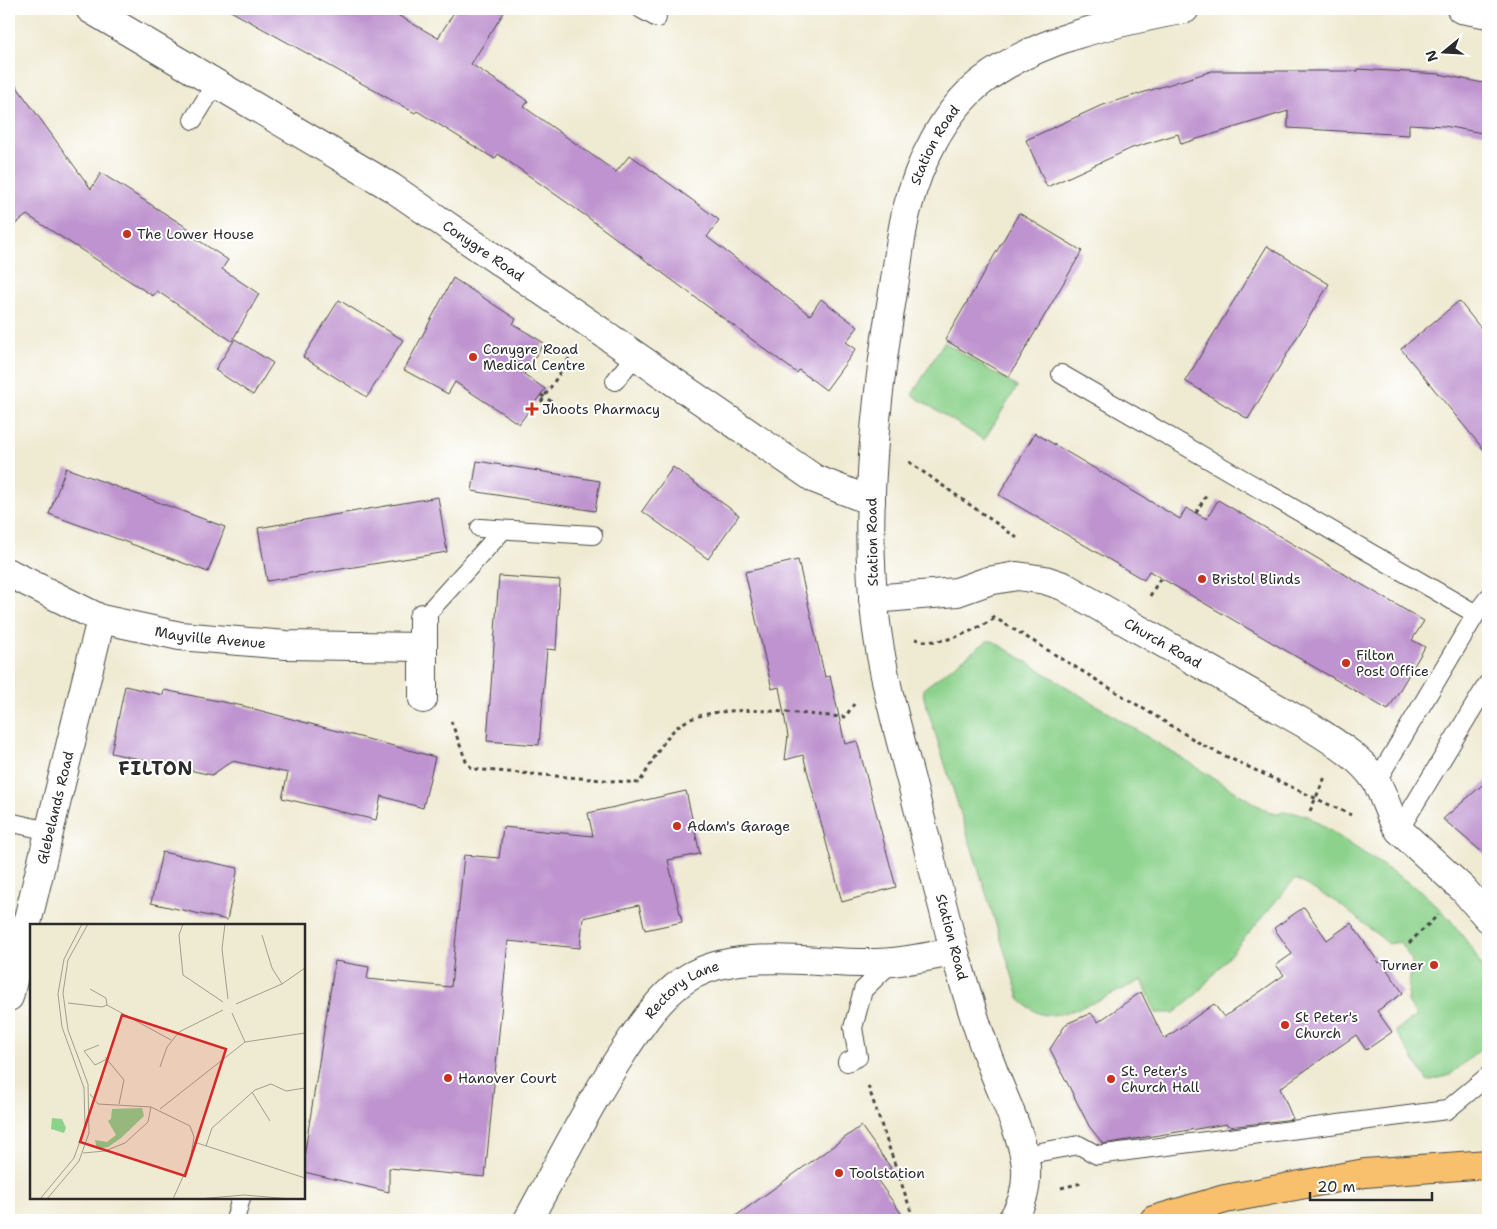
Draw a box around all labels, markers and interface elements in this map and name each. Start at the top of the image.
north arrow [1420,28,1470,78]
text: N [1421,48,1442,64]
street label: Station Road [906,101,963,187]
street label: Conygre Road [439,216,528,285]
place label: The Lower House [137,225,254,243]
marker: The Lower House [121,228,133,240]
place label: Conygre Road Medical Centre [483,340,585,374]
marker: Conygre Road Medical Centre [467,351,479,363]
place label: Jhoots Pharmacy [542,400,660,418]
marker: Jhoots Pharmacy [526,403,538,415]
street label: Station Road [862,497,882,586]
place label: Bristol Blinds [1212,570,1301,588]
marker: Bristol Blinds [1196,573,1208,585]
street label: Church Road [1121,614,1205,672]
street label: Mayville Avenue [153,622,267,652]
place label: Filton Post Office [1356,646,1429,680]
marker: Filton Post Office [1340,657,1352,669]
street label: Glebelands Road [33,749,78,866]
district label: FILTON [118,756,194,781]
place label: Adam's Garage [687,817,790,835]
marker: Adam's Garage [671,820,683,832]
street label: Station Road [932,892,972,982]
inset map [30,924,305,1199]
street label: Rectory Lane [641,956,721,1022]
place label: Turner [1380,956,1424,974]
marker: Turner [1428,959,1440,971]
place label: St Peter's Church [1295,1008,1358,1042]
marker: St Peter's Church [1279,1019,1291,1031]
place label: St. Peter's Church Hall [1121,1062,1200,1096]
place label: Hanover Court [458,1069,557,1087]
marker: Hanover Court [442,1072,454,1084]
marker: St. Peter's Church Hall [1105,1073,1117,1085]
place label: Toolstation [849,1164,925,1182]
marker: Toolstation [833,1167,845,1179]
scale bar [1310,1169,1432,1201]
text: 20 m [1317,1177,1356,1197]

